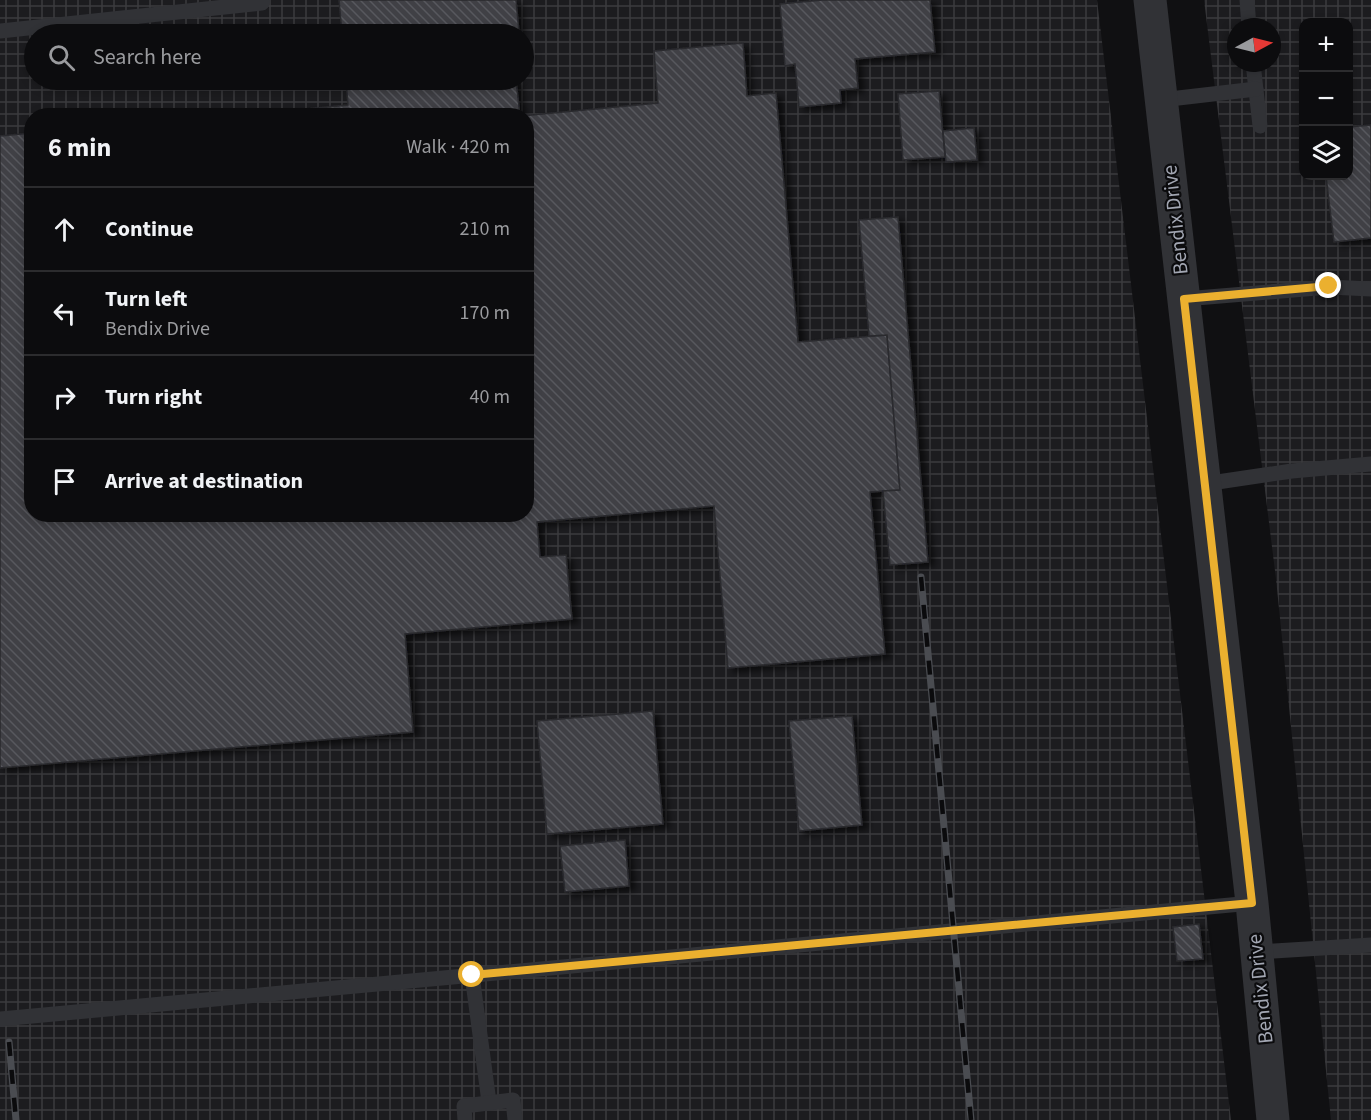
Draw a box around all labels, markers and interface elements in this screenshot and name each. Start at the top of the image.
north arrow [1227,18,1281,72]
map controls [1299,18,1353,180]
button: + [1299,18,1353,72]
search box [24,24,534,90]
icon: search [45,41,78,74]
text: Search here [93,41,201,73]
button: − [1299,72,1353,126]
button: layers [1299,126,1353,180]
text: 6 min [48,129,111,166]
text: Walk · 420 m [406,133,510,161]
street label: Bendix Drive [1154,164,1196,276]
icon: ahead [48,213,81,246]
text: Continue [105,213,194,245]
text: 210 m [460,215,510,243]
route end [1315,272,1341,298]
text: Turn left [105,283,187,315]
icon: left [48,297,81,330]
text: 170 m [460,299,510,327]
text: Bendix Drive [105,315,210,343]
icon: right [48,381,81,414]
text: Turn right [105,381,202,413]
text: 40 m [470,383,510,411]
icon: arrive [48,465,81,498]
text: Arrive at destination [105,465,303,497]
street label: Bendix Drive [1239,933,1281,1045]
route start [458,961,484,987]

